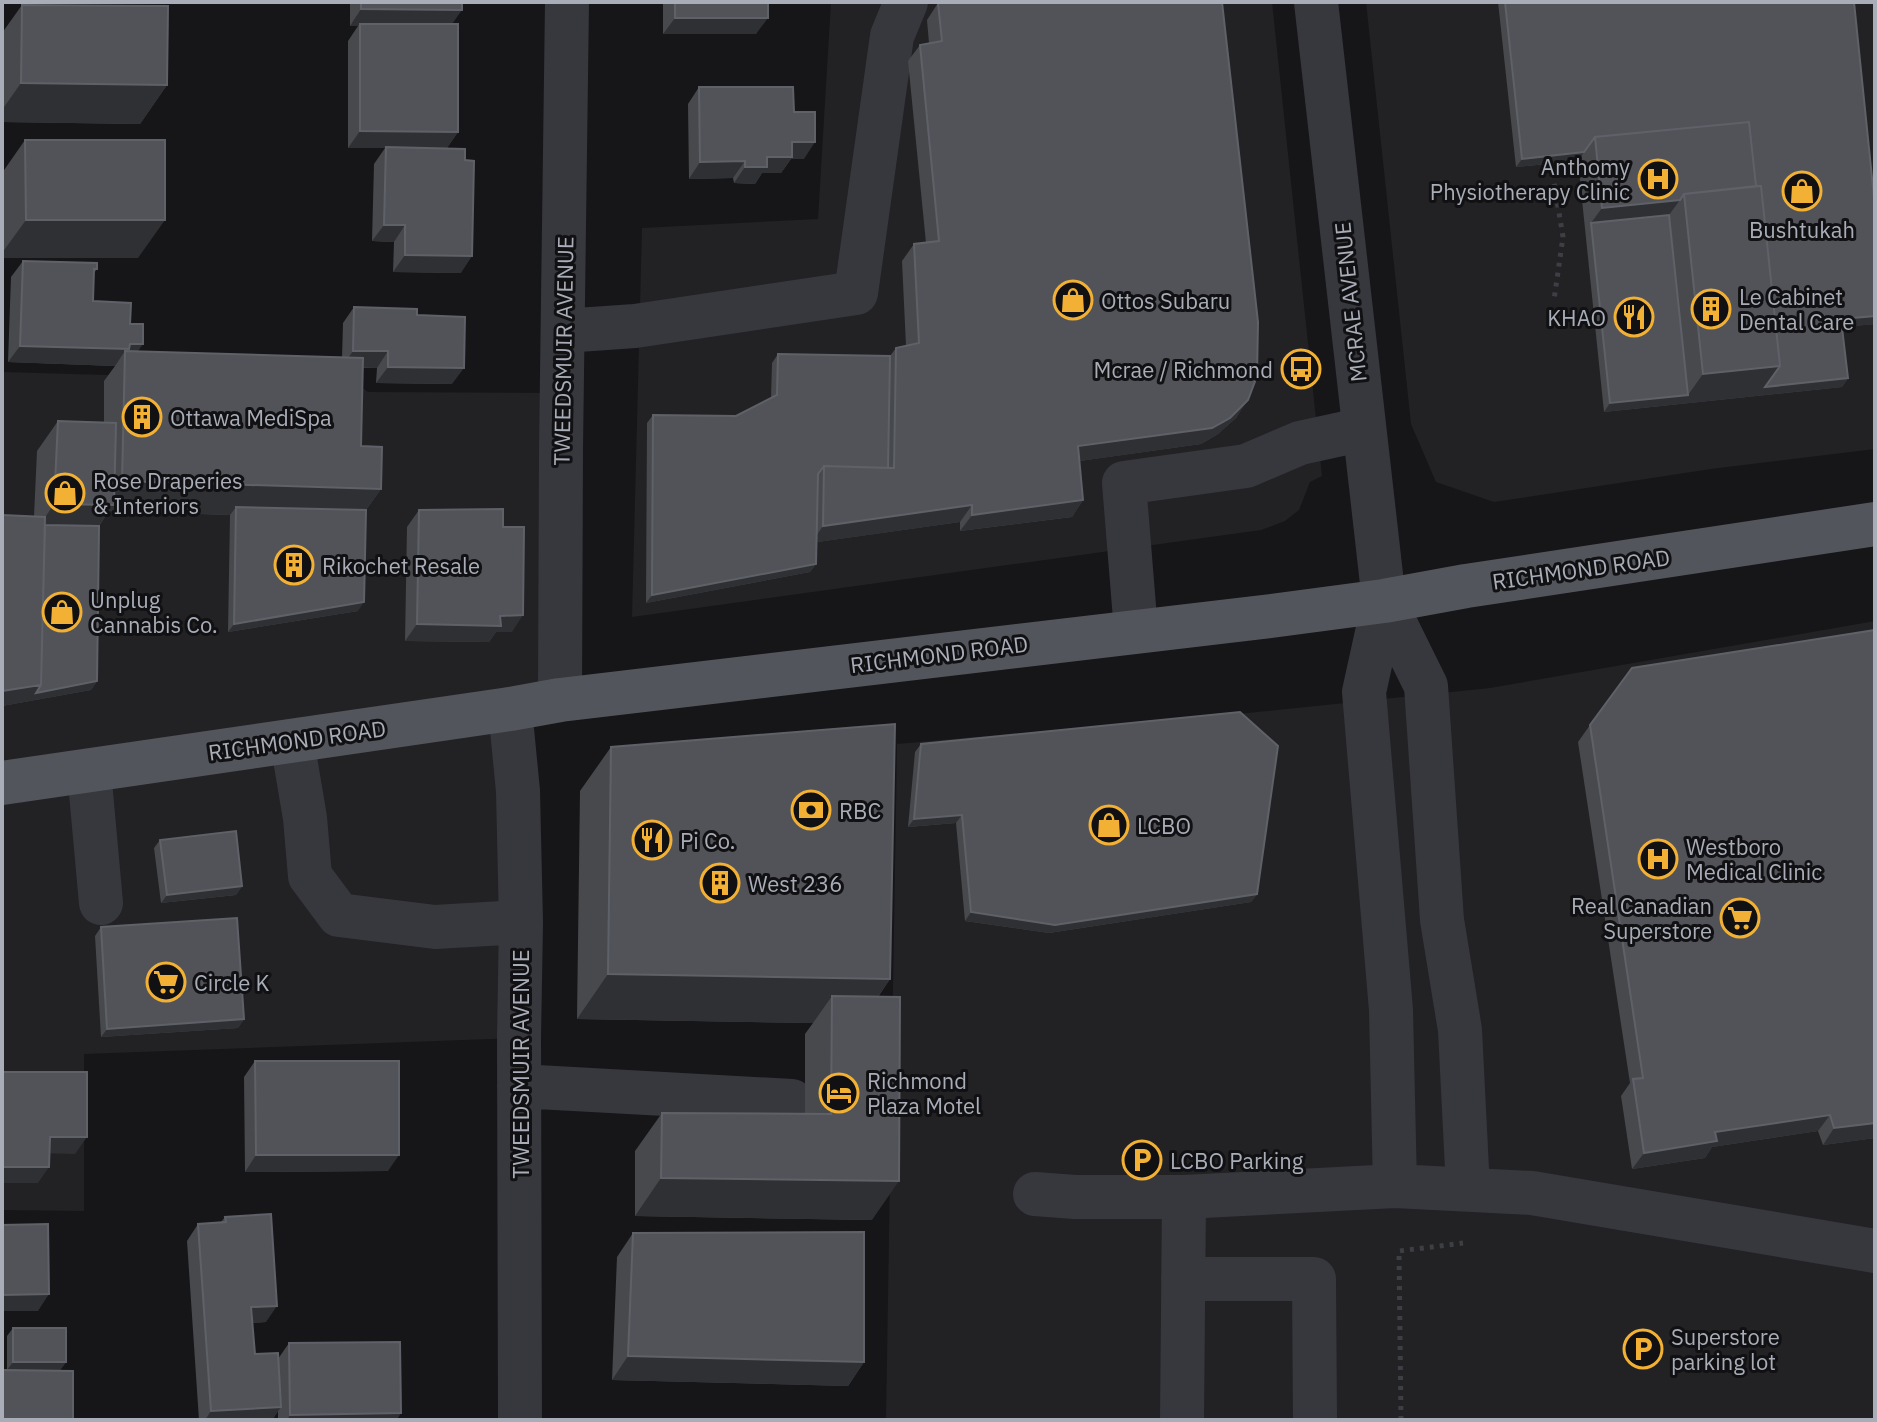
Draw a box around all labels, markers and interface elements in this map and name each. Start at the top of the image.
place label: Anthomy Physiotherapy Clinic [1430,152,1630,206]
hospital icon: Anthomy Physiotherapy Clinic [1637,158,1679,200]
shop icon: Bushtukah [1781,170,1823,212]
place label: Bushtukah [1749,215,1855,244]
street label: MCRAE AVENUE [1327,221,1373,383]
street label: TWEEDSMUIR AVENUE [547,236,579,466]
shop icon: Ottos Subaru [1052,279,1094,321]
place label: Le Cabinet Dental Care [1739,282,1854,336]
place label: Ottos Subaru [1101,286,1230,315]
building icon: Le Cabinet Dental Care [1690,288,1732,330]
restaurant icon: KHAO [1613,296,1655,338]
place label: KHAO [1547,303,1606,332]
bus stop icon: Mcrae / Richmond [1280,348,1322,390]
place label: Mcrae / Richmond [1094,355,1273,384]
building icon: Ottawa MediSpa [121,396,163,438]
place label: Ottawa MediSpa [170,403,332,432]
place label: Rose Draperies & Interiors [93,466,243,520]
shop icon: Rose Draperies & Interiors [44,472,86,514]
street label: RICHMOND ROAD [1490,542,1672,596]
building icon: Rikochet Resale [273,544,315,586]
place label: Rikochet Resale [322,551,480,580]
place label: Unplug Cannabis Co. [90,585,218,639]
shop icon: Unplug Cannabis Co. [41,591,83,633]
street label: RICHMOND ROAD [848,629,1030,679]
street label: RICHMOND ROAD [206,713,388,767]
bank icon: RBC [790,789,832,831]
place label: RBC [839,796,881,825]
shop icon: LCBO [1088,804,1130,846]
place label: LCBO [1137,811,1191,840]
restaurant icon: Pi Co. [631,819,673,861]
place label: Pi Co. [680,826,736,855]
place label: Westboro Medical Clinic [1686,832,1822,886]
hospital icon: Westboro Medical Clinic [1637,838,1679,880]
building icon: West 236 [699,862,741,904]
place label: West 236 [748,869,842,898]
place label: Real Canadian Superstore [1571,891,1712,945]
supermarket icon: Real Canadian Superstore [1719,897,1761,939]
street label: TWEEDSMUIR AVENUE [506,949,535,1179]
supermarket icon: Circle K [145,961,187,1003]
place label: Circle K [194,968,269,997]
place label: Richmond Plaza Motel [867,1066,981,1120]
hotel icon: Richmond Plaza Motel [818,1072,860,1114]
parking icon: LCBO Parking [1121,1139,1163,1181]
place label: LCBO Parking [1170,1146,1304,1175]
place label: Superstore parking lot [1671,1322,1780,1376]
parking icon: Superstore parking lot [1622,1328,1664,1370]

